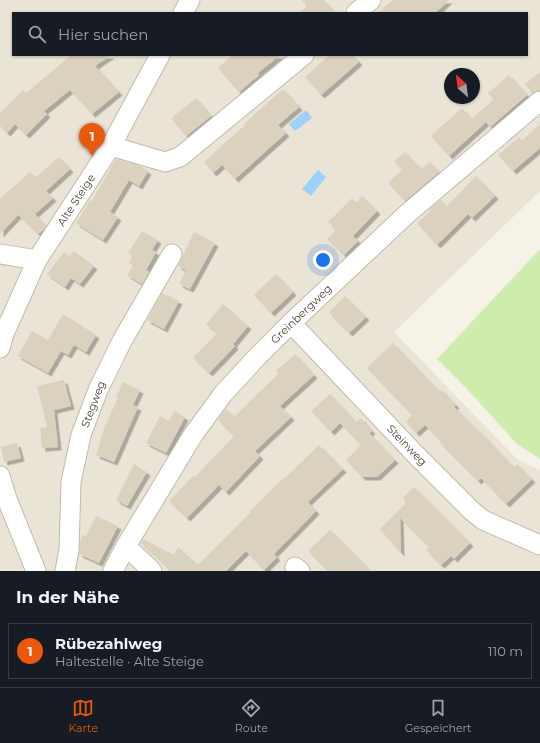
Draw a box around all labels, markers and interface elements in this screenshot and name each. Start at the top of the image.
search box [12,12,528,56]
icon: search [26,23,48,45]
text: Hier suchen [58,25,148,44]
north arrow [444,68,480,104]
pin: 1 [79,123,105,156]
street label: Alte Steige [54,171,98,229]
your location [313,250,333,270]
street label: Greinbergweg [268,281,334,347]
street label: Stegweg [78,379,108,429]
street label: Steinweg [384,422,430,468]
text: In der Nähe [16,587,120,607]
text: Rübezahlweg [55,634,162,653]
text: 1 [27,643,33,659]
text: 110 m [488,643,523,659]
text: Haltestelle · Alte Steige [55,653,204,669]
tab: Karte [68,697,98,735]
tab: Route [235,697,268,735]
tab: Gespeichert [405,697,472,735]

